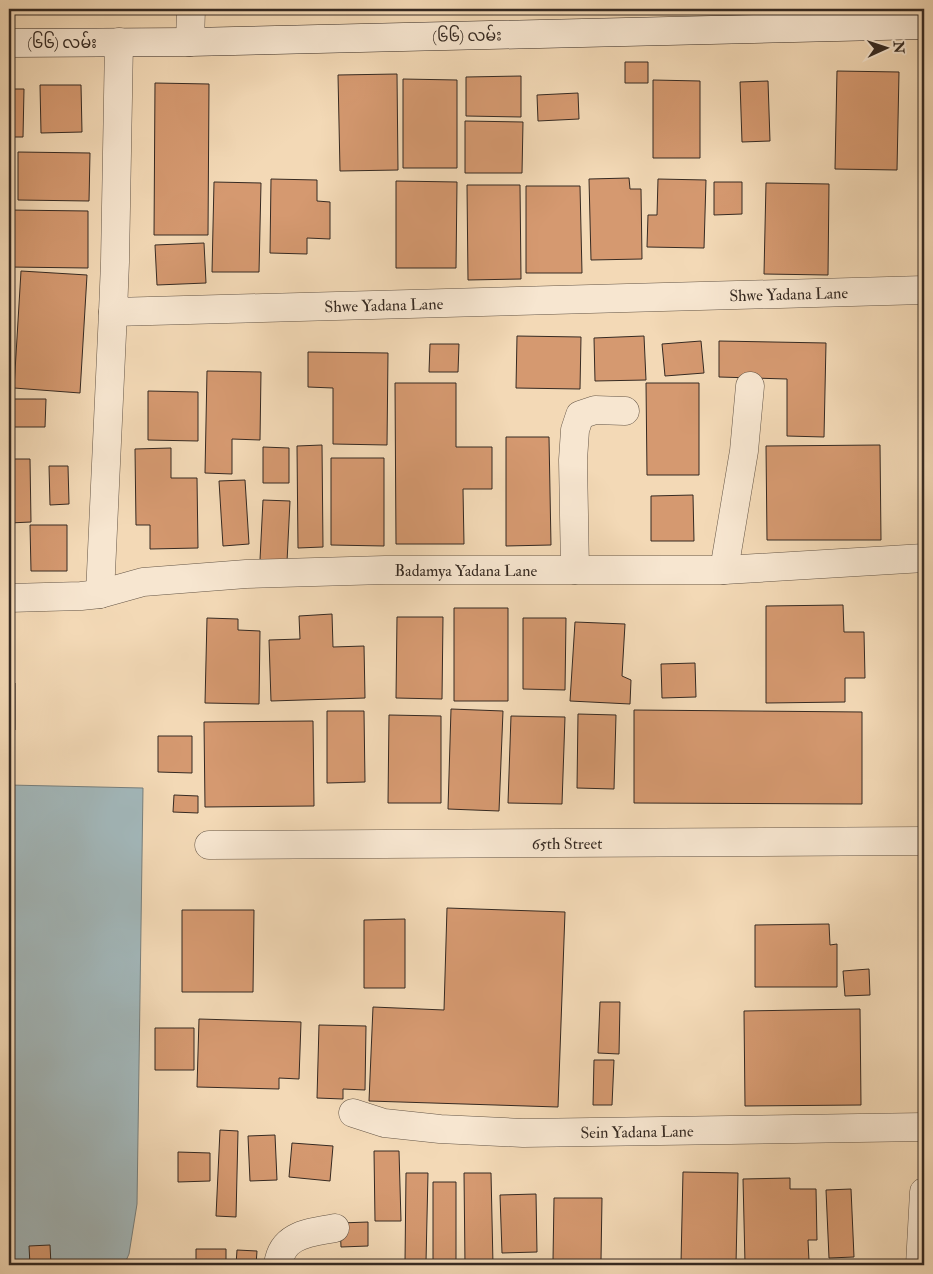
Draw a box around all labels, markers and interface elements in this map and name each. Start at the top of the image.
north arrow [860,22,910,72]
street label: (၆၆) လမ်း [432,23,502,47]
street label: (၆၆) လမ်း [27,31,97,53]
text: N [890,40,907,55]
street label: Shwe Yadana Lane [729,283,849,306]
street label: Shwe Yadana Lane [324,294,444,317]
street label: Badamya Yadana Lane [395,561,537,581]
street label: 65th Street [532,834,602,854]
street label: Sein Yadana Lane [580,1121,694,1143]

